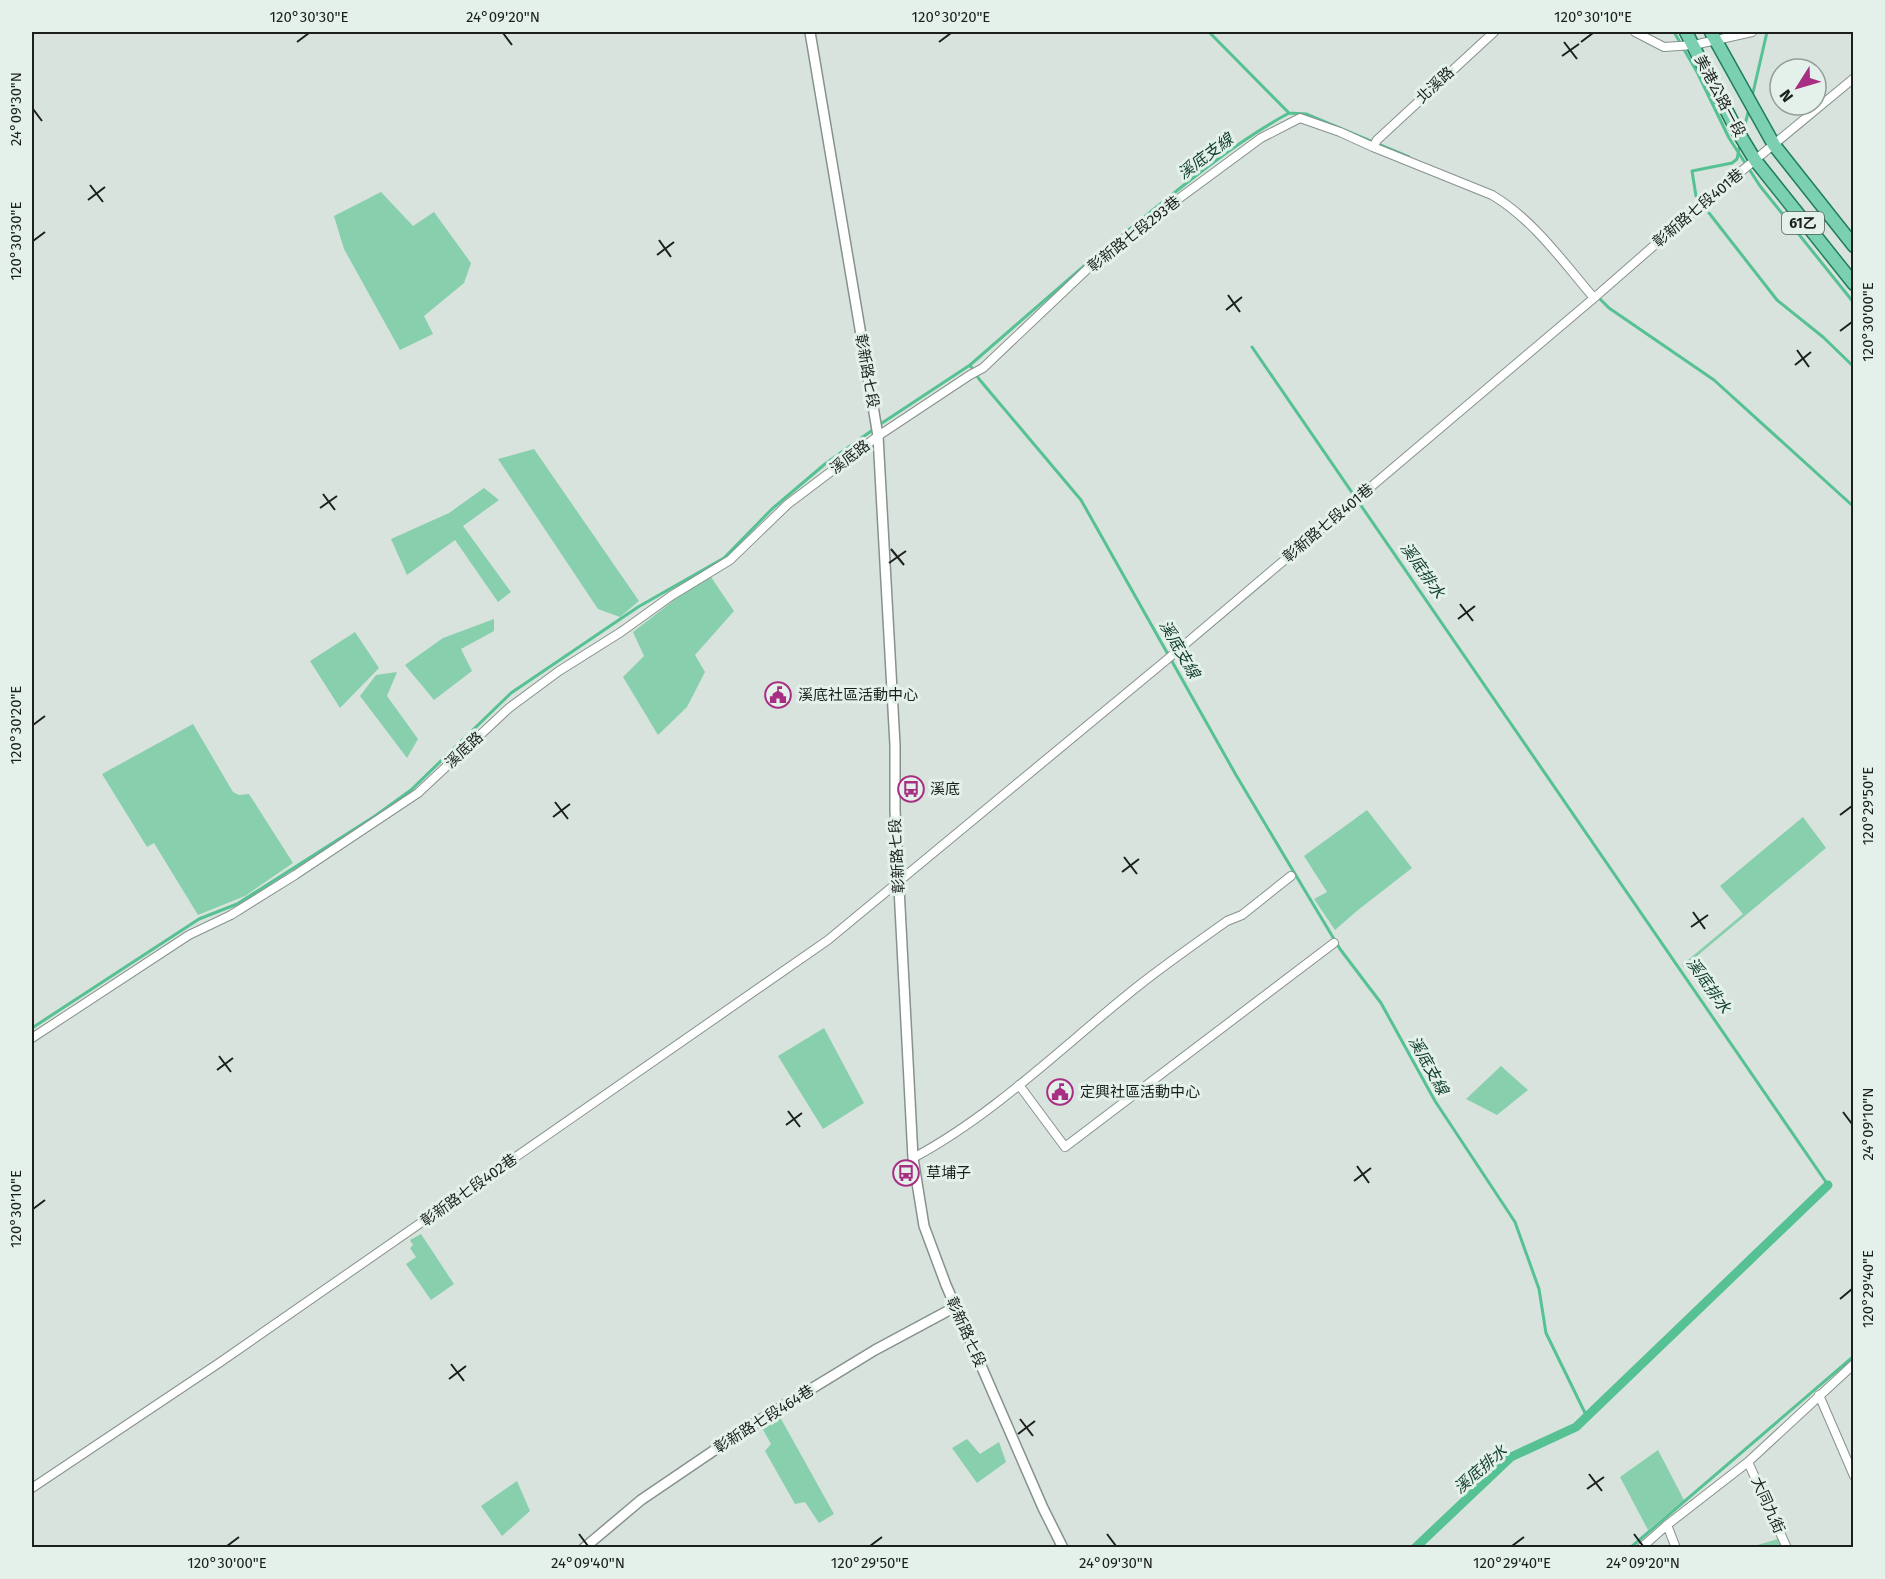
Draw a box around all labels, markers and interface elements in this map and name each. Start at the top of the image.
text: 120°30'30"E [270,8,348,26]
text: 24°09'20"N [466,8,540,26]
text: 120°30'20"E [912,8,990,26]
text: 120°30'10"E [1554,8,1632,26]
street label: 美港公路一段 [1691,52,1749,140]
north arrow [1768,57,1828,117]
street label: 北溪路 [1412,63,1458,107]
text: 24°09'30"N [7,72,25,146]
text: N [1776,86,1797,106]
water label: 溪底支線 [1174,128,1238,183]
street label: 彰新路七段401巷 [1649,165,1747,251]
street label: 彰新路七段293巷 [1084,192,1184,276]
text: 120°30'30"E [7,202,25,280]
road number: 61乙 [1782,212,1824,234]
text: 120°30'00"E [1859,282,1877,362]
street label: 彰新路七段 [852,332,882,410]
street label: 溪底路 [827,436,873,478]
street label: 彰新路七段401巷 [1279,480,1377,566]
water label: 溪底排水 [1396,539,1449,603]
water label: 溪底支線 [1155,617,1205,683]
public building icon: 溪底社區活動中心 [763,680,793,710]
text: 120°30'20"E [7,686,25,764]
place label: 溪底社區活動中心 [798,686,918,704]
street label: 溪底路 [441,728,487,772]
text: 120°29'50"E [1859,767,1877,845]
bus stop icon: 溪底 [896,774,926,804]
place label: 溪底 [930,780,960,798]
street label: 彰新路七段 [886,818,908,894]
water label: 溪底排水 [1682,954,1735,1018]
water label: 溪底支線 [1405,1033,1453,1100]
public building icon: 定興社區活動中心 [1045,1077,1075,1107]
place label: 定興社區活動中心 [1080,1083,1200,1101]
text: 24°09'10"N [1859,1087,1877,1161]
street label: 彰新路七段402巷 [417,1150,521,1230]
bus stop icon: 草埔子 [891,1158,921,1188]
place label: 草埔子 [926,1164,971,1182]
text: 120°30'10"E [7,1170,25,1248]
text: 120°29'40"E [1859,1250,1877,1328]
street label: 彰新路七段 [943,1294,989,1370]
street label: 彰新路七段464巷 [711,1381,817,1457]
water label: 溪底排水 [1450,1441,1511,1498]
street label: 大同九街 [1748,1474,1788,1536]
text: 120°30'00"E [187,1554,267,1572]
text: 24°09'40"N [551,1554,625,1572]
text: 120°29'50"E [831,1554,909,1572]
text: 24°09'30"N [1079,1554,1153,1572]
text: 120°29'40"E [1473,1554,1551,1572]
text: 24°09'20"N [1606,1554,1680,1572]

